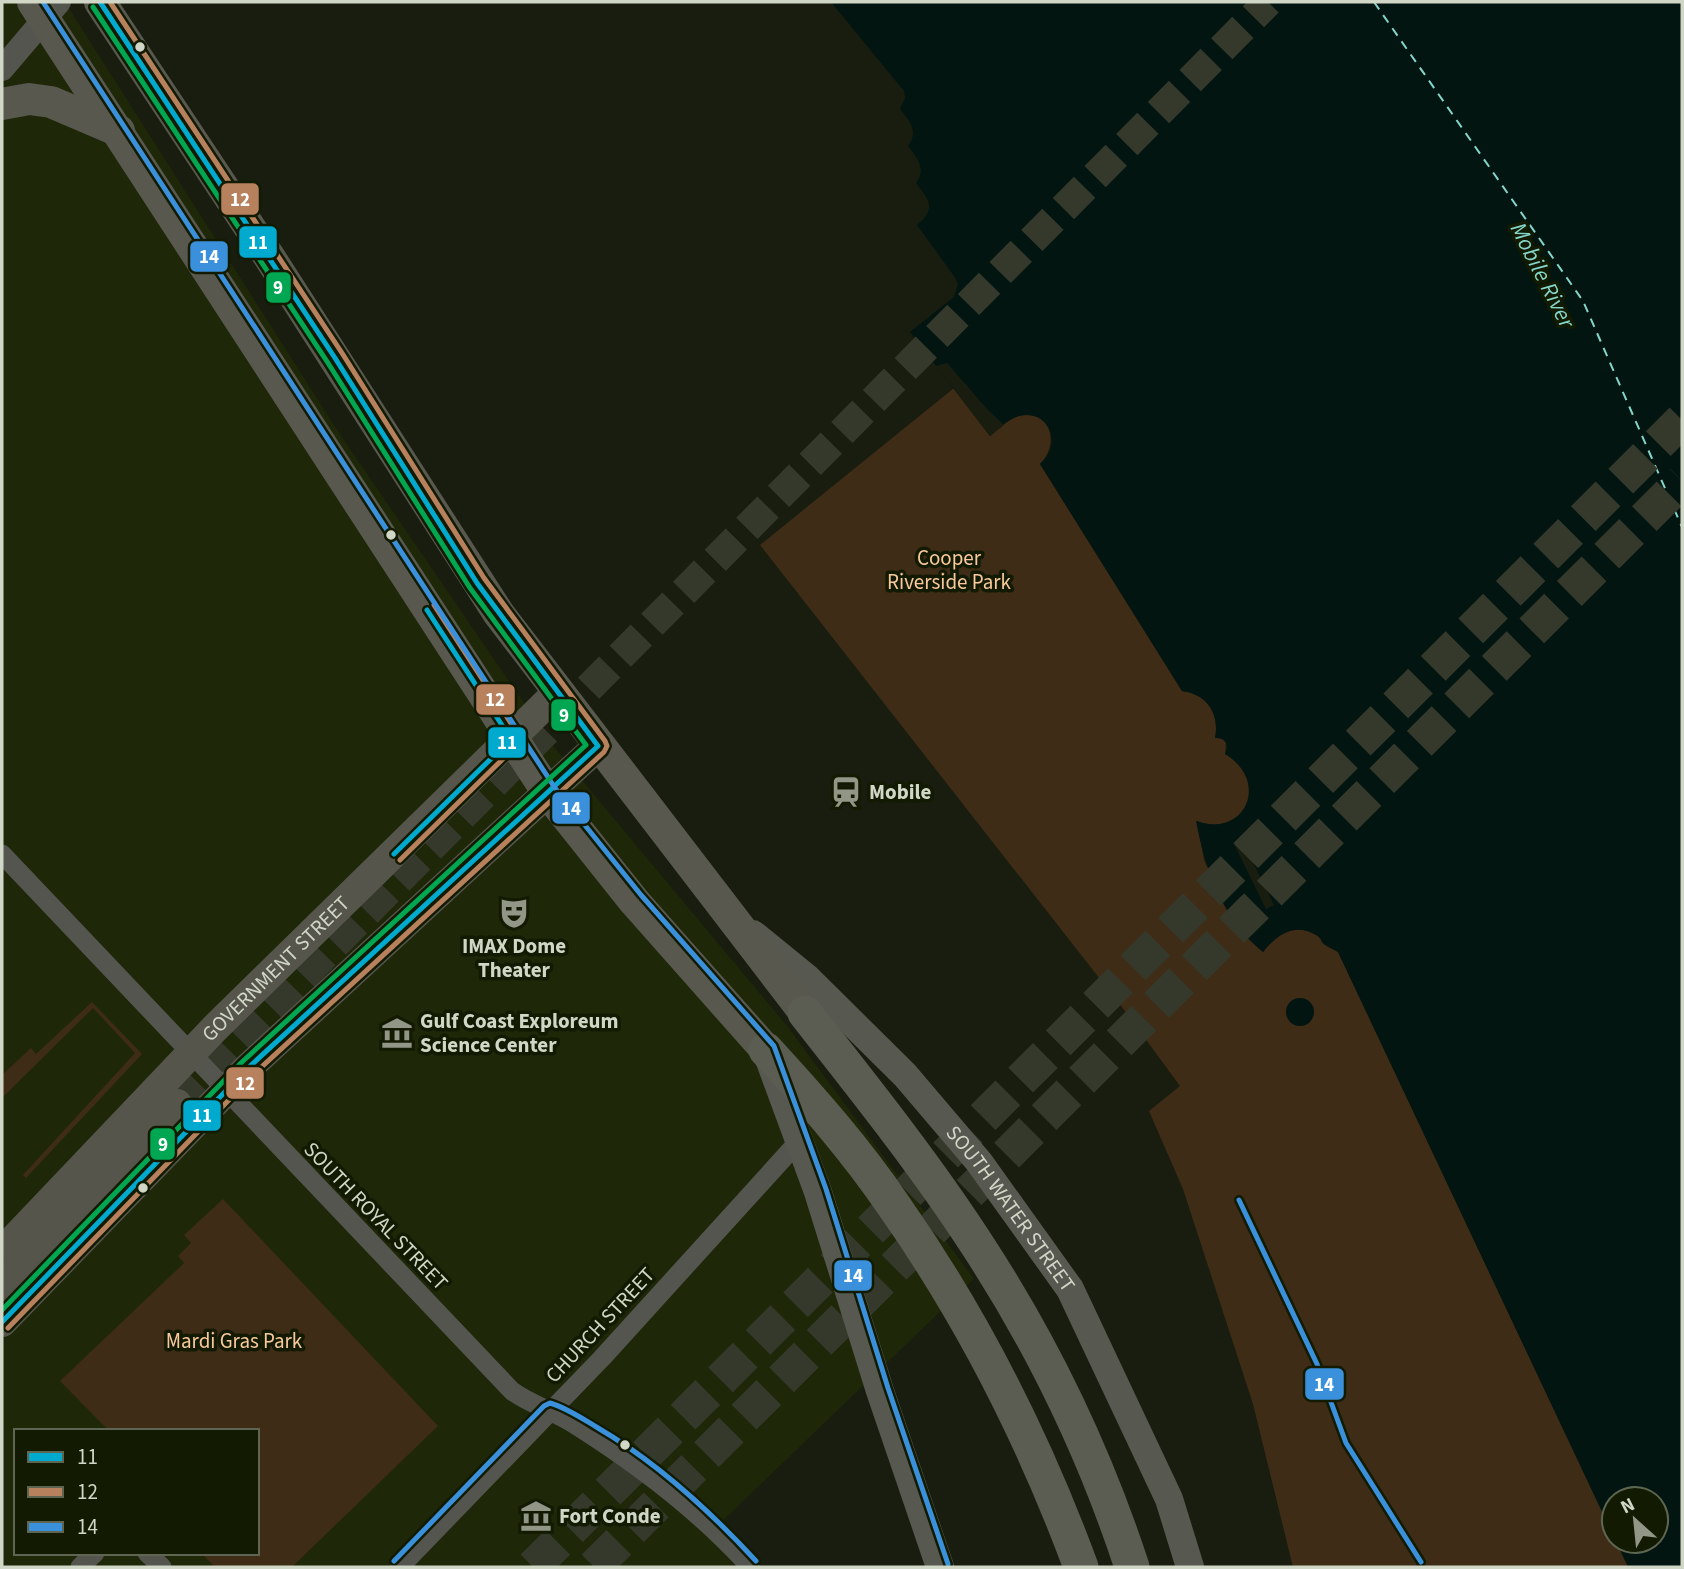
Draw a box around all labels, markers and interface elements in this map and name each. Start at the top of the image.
unlabelled marker [133,40,147,54]
line badge: 12 [220,182,260,216]
text: 12 [230,187,250,214]
water label: Mobile River [1502,217,1584,335]
line badge: 11 [238,225,278,259]
text: 11 [248,230,268,257]
line badge: 14 [189,240,229,273]
text: 14 [199,244,219,271]
line badge: 9 [265,271,292,304]
text: 9 [273,275,283,302]
unlabelled marker [384,528,398,542]
park label: Cooper Riverside Park [887,543,1012,597]
line badge: 12 [475,683,516,716]
text: 12 [485,687,505,714]
line badge: 9 [550,698,577,732]
text: 9 [559,703,569,730]
line badge: 11 [487,726,527,759]
text: 11 [497,730,517,757]
station icon: Mobile [829,775,863,809]
place label: Mobile [869,777,931,807]
line badge: 14 [551,791,591,825]
text: 14 [561,796,581,823]
street label: GOVERNMENT STREET [195,889,357,1048]
theatre icon: IMAX Dome Theater [497,896,531,930]
place label: IMAX Dome Theater [462,931,566,985]
place label: Gulf Coast Exploreum Science Center [420,1006,619,1060]
museum icon: Gulf Coast Exploreum Science Center [380,1016,414,1050]
line badge: 12 [225,1066,265,1100]
text: 12 [235,1071,255,1098]
line badge: 11 [182,1099,222,1132]
text: 11 [192,1103,212,1130]
street label: SOUTH WATER STREET [939,1119,1082,1298]
line badge: 9 [149,1127,176,1161]
text: 9 [158,1132,168,1159]
street label: SOUTH ROYAL STREET [297,1135,455,1297]
unlabelled marker [136,1181,150,1195]
line badge: 14 [833,1259,873,1292]
street label: CHURCH STREET [538,1260,662,1390]
text: 14 [843,1263,863,1290]
park label: Mardi Gras Park [166,1326,303,1356]
line badge: 14 [1304,1367,1345,1401]
text: 14 [1314,1372,1334,1399]
legend [14,1429,259,1555]
unlabelled marker [618,1438,632,1452]
text: 11 [77,1442,98,1472]
text: 12 [77,1477,98,1507]
north arrow [1600,1485,1670,1555]
text: N [1616,1491,1640,1521]
museum icon: Fort Conde [519,1499,553,1533]
place label: Fort Conde [559,1501,661,1531]
text: 14 [77,1512,98,1542]

